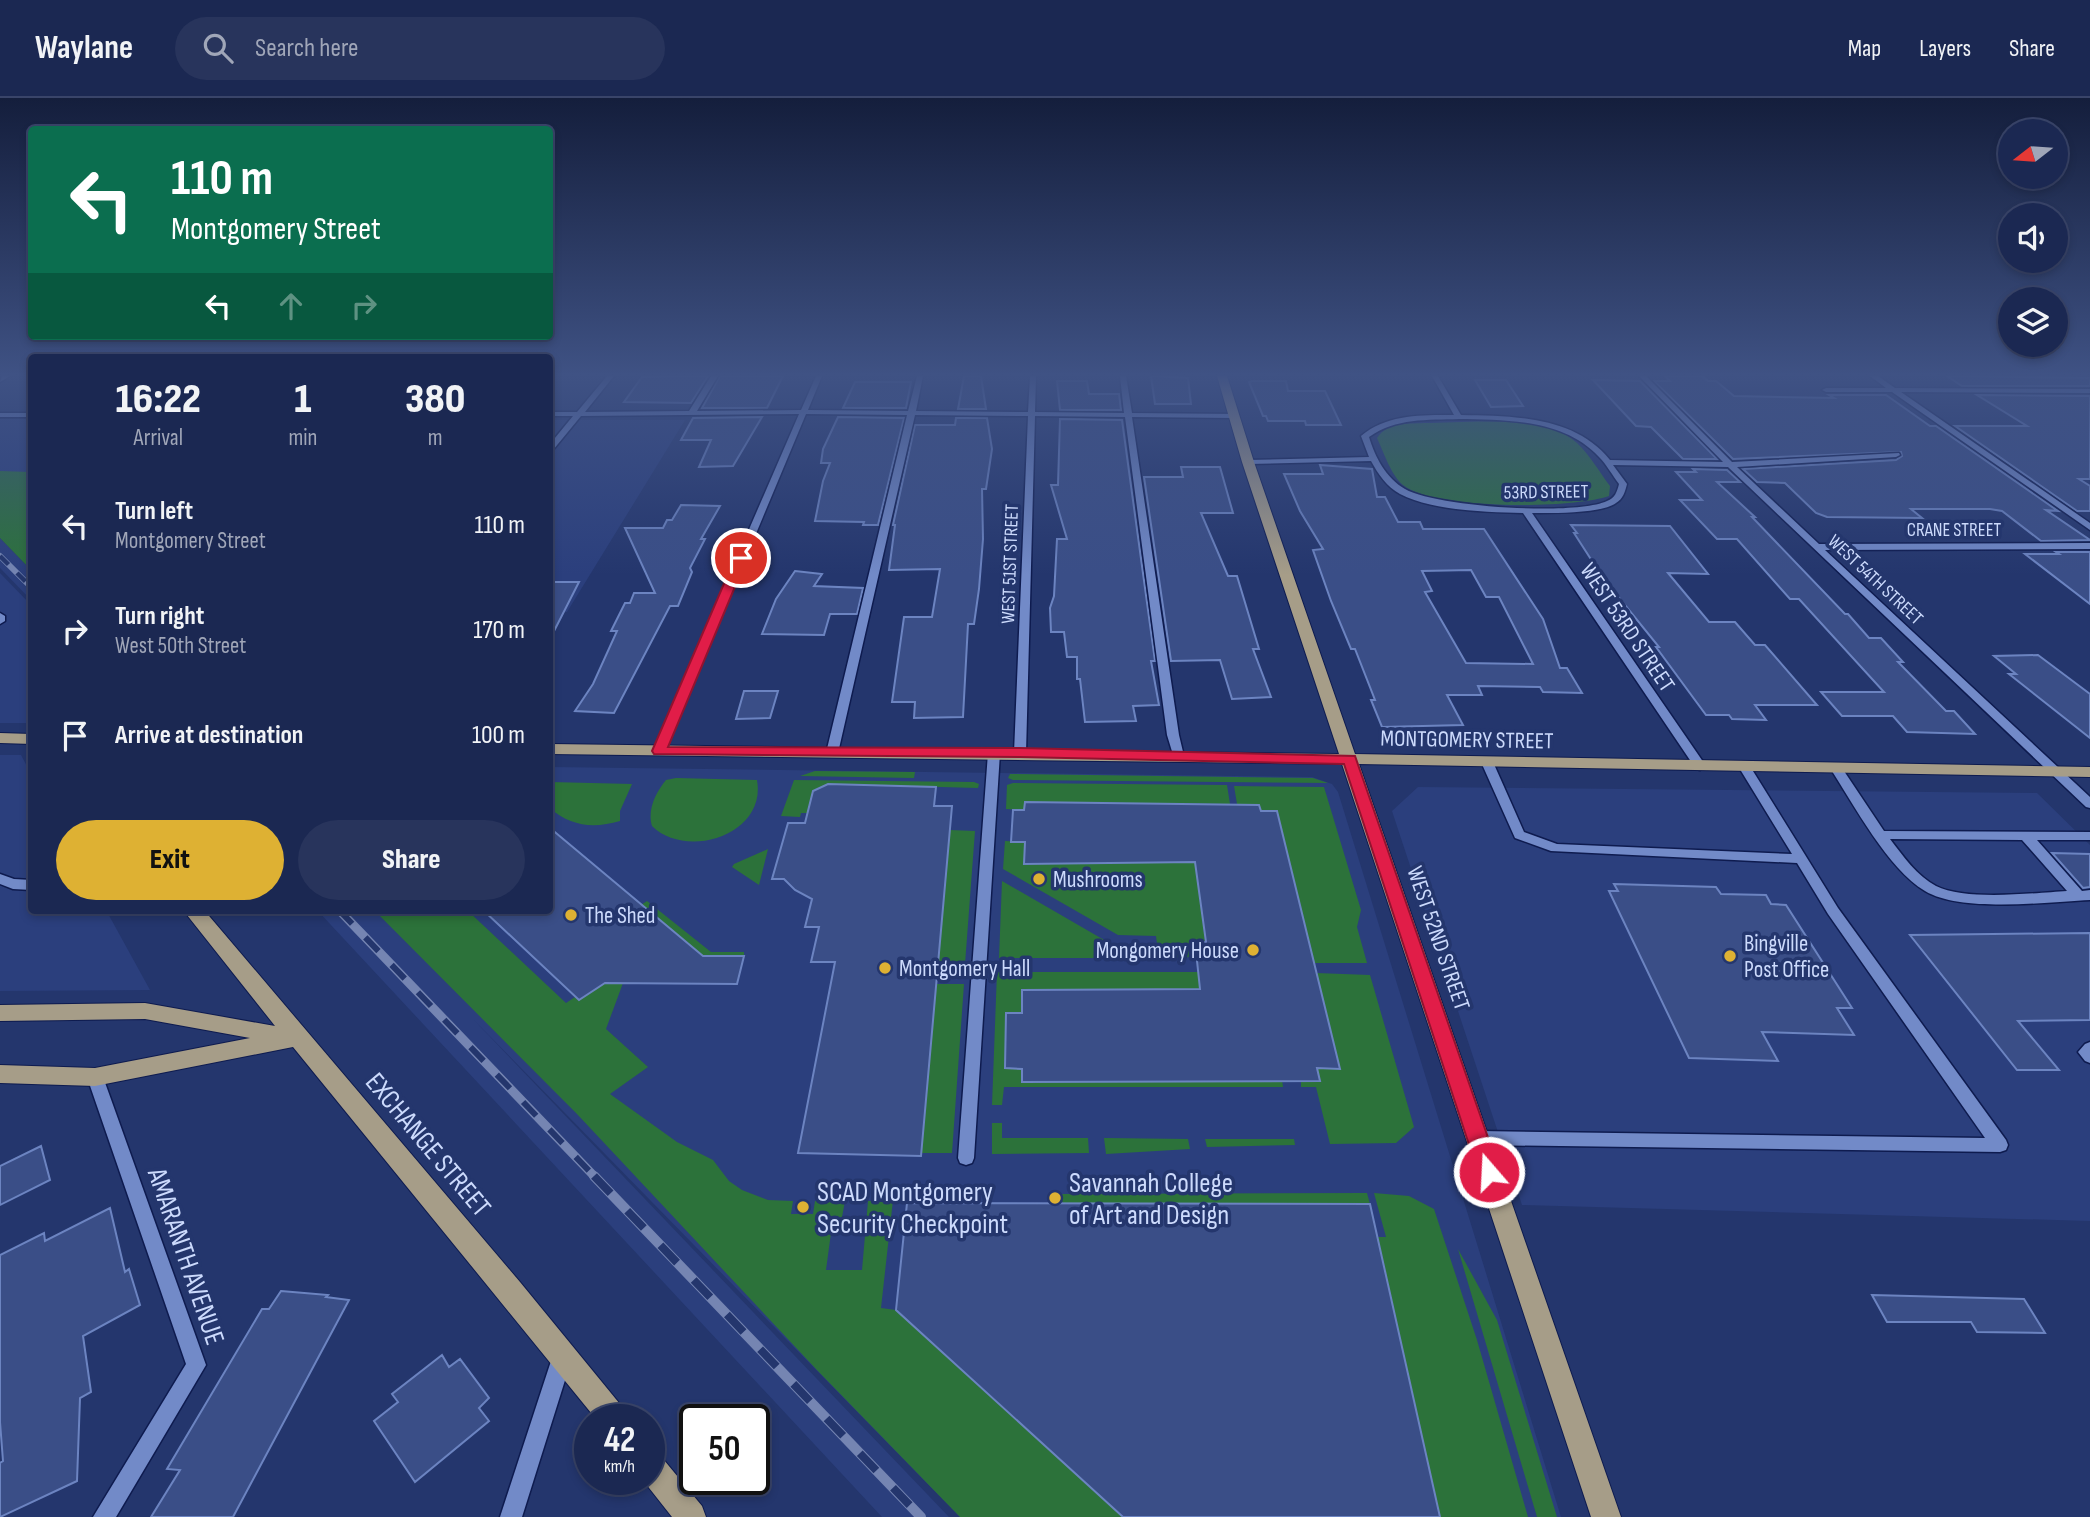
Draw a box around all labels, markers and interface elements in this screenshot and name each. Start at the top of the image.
search box [175,17,665,80]
text: Waylane [35,28,133,68]
icon: search [199,29,237,67]
text: Search here [255,33,358,64]
text: Map [1848,34,1881,63]
text: Layers [1919,34,1971,63]
text: Share [2009,34,2055,63]
north arrow [1998,119,2068,189]
map controls [1998,119,2068,357]
text: 110 m [171,150,273,209]
icon: left [56,154,147,245]
button: sound [1998,203,2068,273]
text: Montgomery Street [171,210,381,249]
icon: left [199,287,237,325]
icon: ahead [272,287,310,325]
icon: right [345,287,383,325]
button: layers [1998,287,2068,357]
text: 16:22 [116,374,201,425]
text: 1 [294,374,312,425]
text: 380 [405,374,465,425]
text: Arrival [134,424,183,452]
text: min [289,424,317,452]
text: m [428,424,443,452]
street label: 53RD STREET [1504,480,1589,505]
text: Turn left [115,496,193,527]
street label: WEST 51ST STREET [997,504,1024,624]
icon: left [56,507,94,545]
text: 110 m [474,510,525,541]
street label: CRANE STREET [1907,519,2001,542]
text: Montgomery Street [115,527,266,555]
pin [711,528,771,588]
street label: WEST 54TH STREET [1823,530,1928,630]
icon: arrive [722,539,760,577]
street label: WEST 53RD STREET [1574,558,1681,697]
text: Turn right [115,601,204,632]
icon: right [56,612,94,650]
text: 170 m [473,615,525,646]
text: West 50th Street [115,632,246,660]
icon: arrive [56,717,94,755]
text: Arrive at destination [115,720,303,751]
text: 100 m [472,720,525,751]
street label: MONTGOMERY STREET [1380,724,1554,756]
button: Exit [56,820,284,900]
button: Share [298,820,525,900]
street label: WEST 52ND STREET [1400,863,1476,1014]
place label: Mushrooms [1053,866,1143,894]
marker: Mushrooms [1031,871,1047,887]
place label: The Shed [585,902,655,930]
marker: The Shed [563,907,579,923]
place label: Bingville Post Office [1744,930,1829,984]
place label: Mongomery House [1096,937,1239,965]
marker: Mongomery House [1245,942,1261,958]
marker: Bingville Post Office [1722,948,1738,964]
place label: Montgomery Hall [899,955,1030,983]
marker: Montgomery Hall [877,960,893,976]
street label: EXCHANGE STREET [358,1066,498,1224]
position arrow [1452,1135,1526,1209]
street label: AMARANTH AVENUE [140,1163,231,1349]
place label: Savannah College of Art and Design [1069,1167,1233,1232]
place label: SCAD Montgomery Security Checkpoint [817,1176,1008,1241]
marker: Savannah College of Art and Design [1047,1190,1063,1206]
marker: SCAD Montgomery Security Checkpoint [795,1199,811,1215]
speed limit sign: 50 [679,1404,770,1495]
text: 42 [604,1419,635,1462]
text: km/h [604,1456,635,1477]

